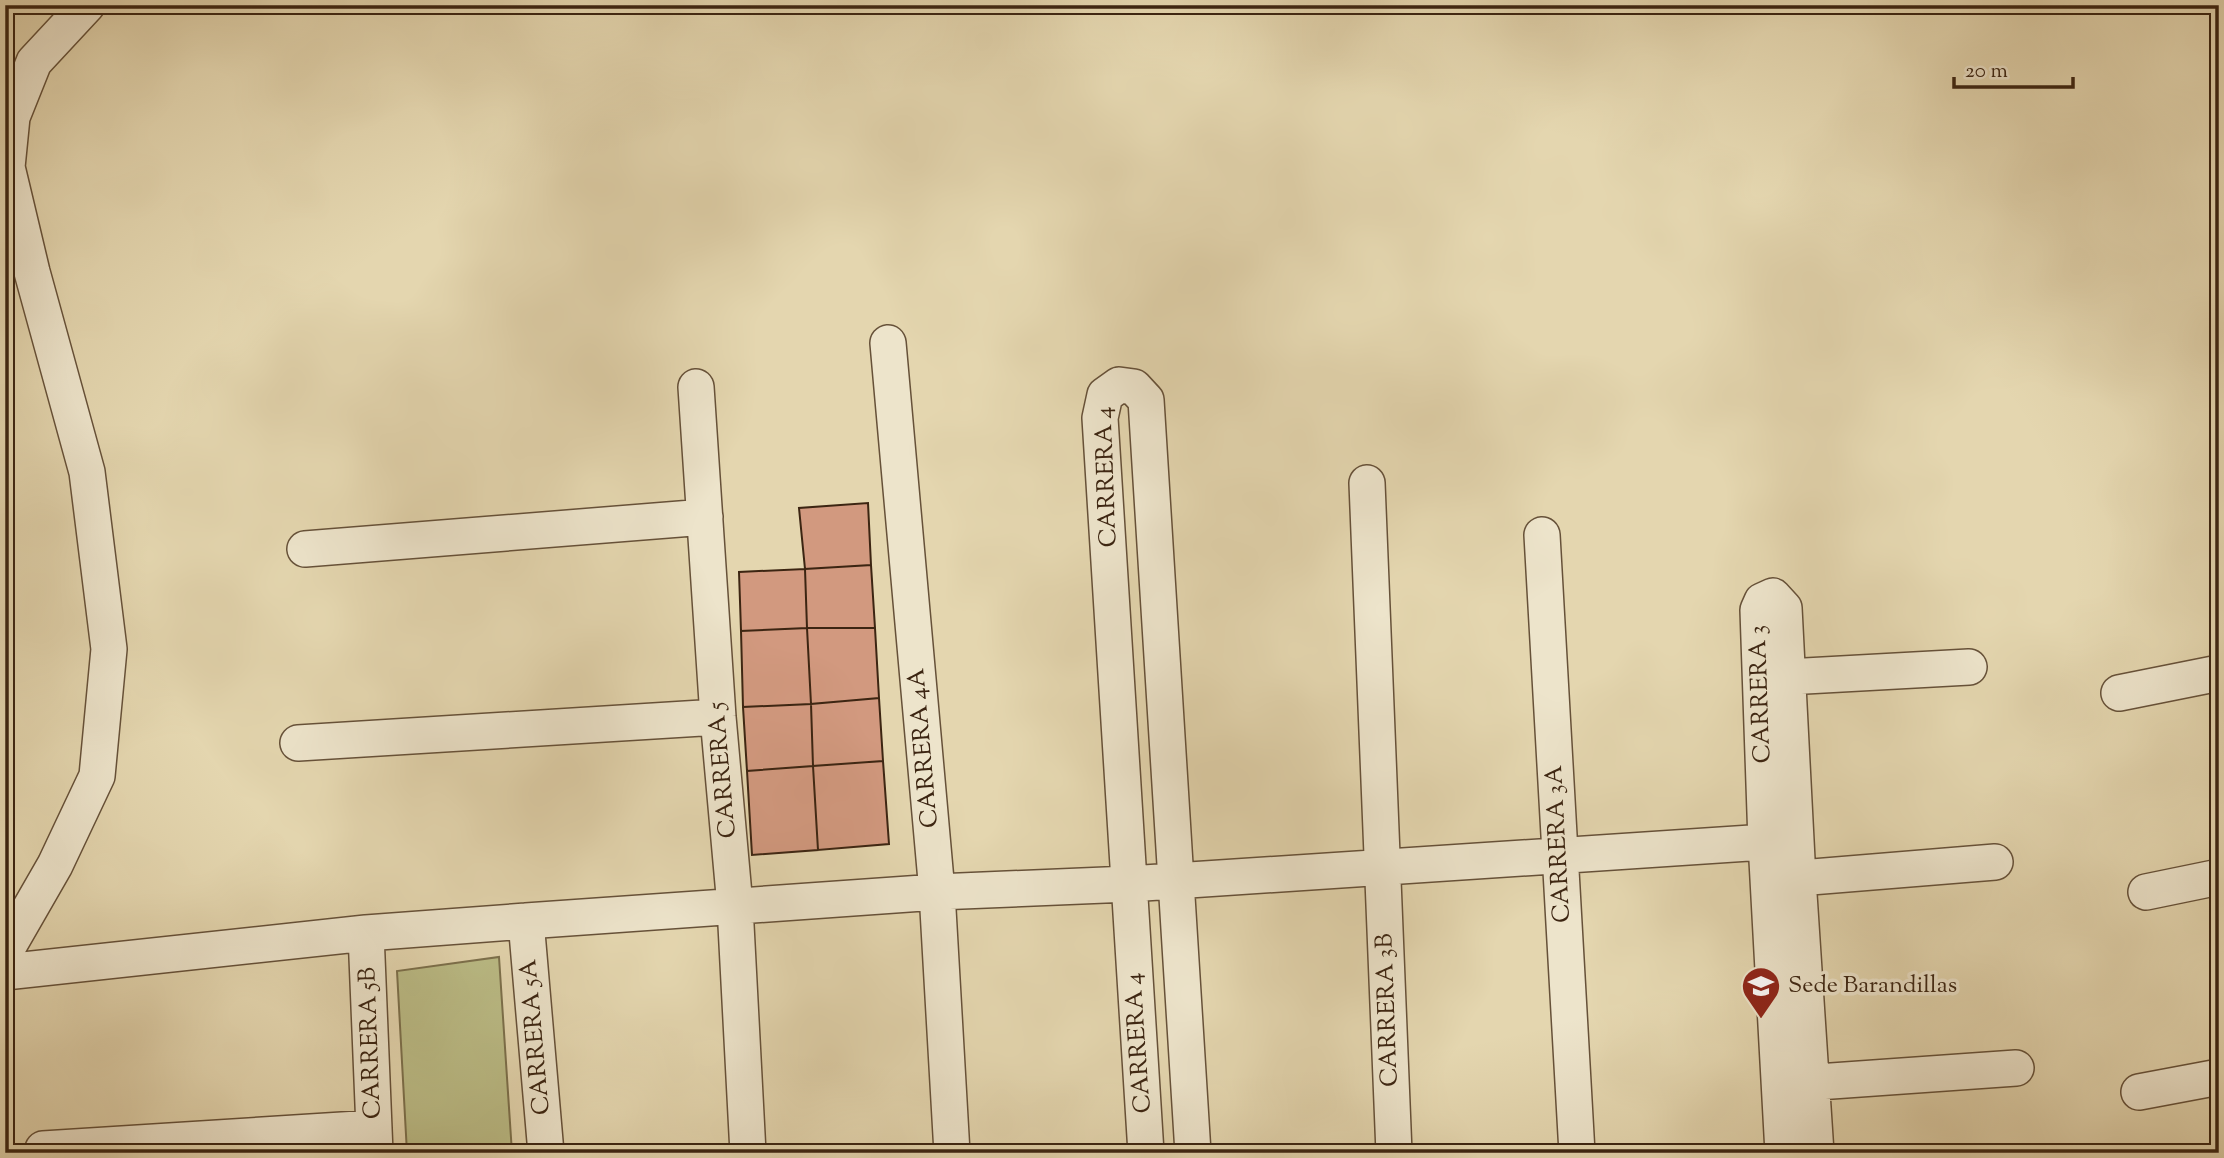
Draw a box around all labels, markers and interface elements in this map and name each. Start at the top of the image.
scale bar [1954,46,2074,90]
text: 20 m [1965,57,2008,87]
street label: CARRERA 4 [1088,406,1126,548]
street label: CARRERA 3 [1742,624,1780,764]
street label: CARRERA 4A [900,666,948,829]
street label: CARRERA 5 [700,700,746,840]
street label: CARRERA 3A [1538,764,1580,924]
street label: CARRERA 3B [1368,933,1408,1087]
street label: CARRERA 5A [512,957,560,1116]
school or university icon: Sede Barandillas [1740,965,1782,1020]
street label: CARRERA 5B [351,966,391,1120]
place label: Sede Barandillas [1788,969,1957,1003]
street label: CARRERA 4 [1117,972,1161,1114]

